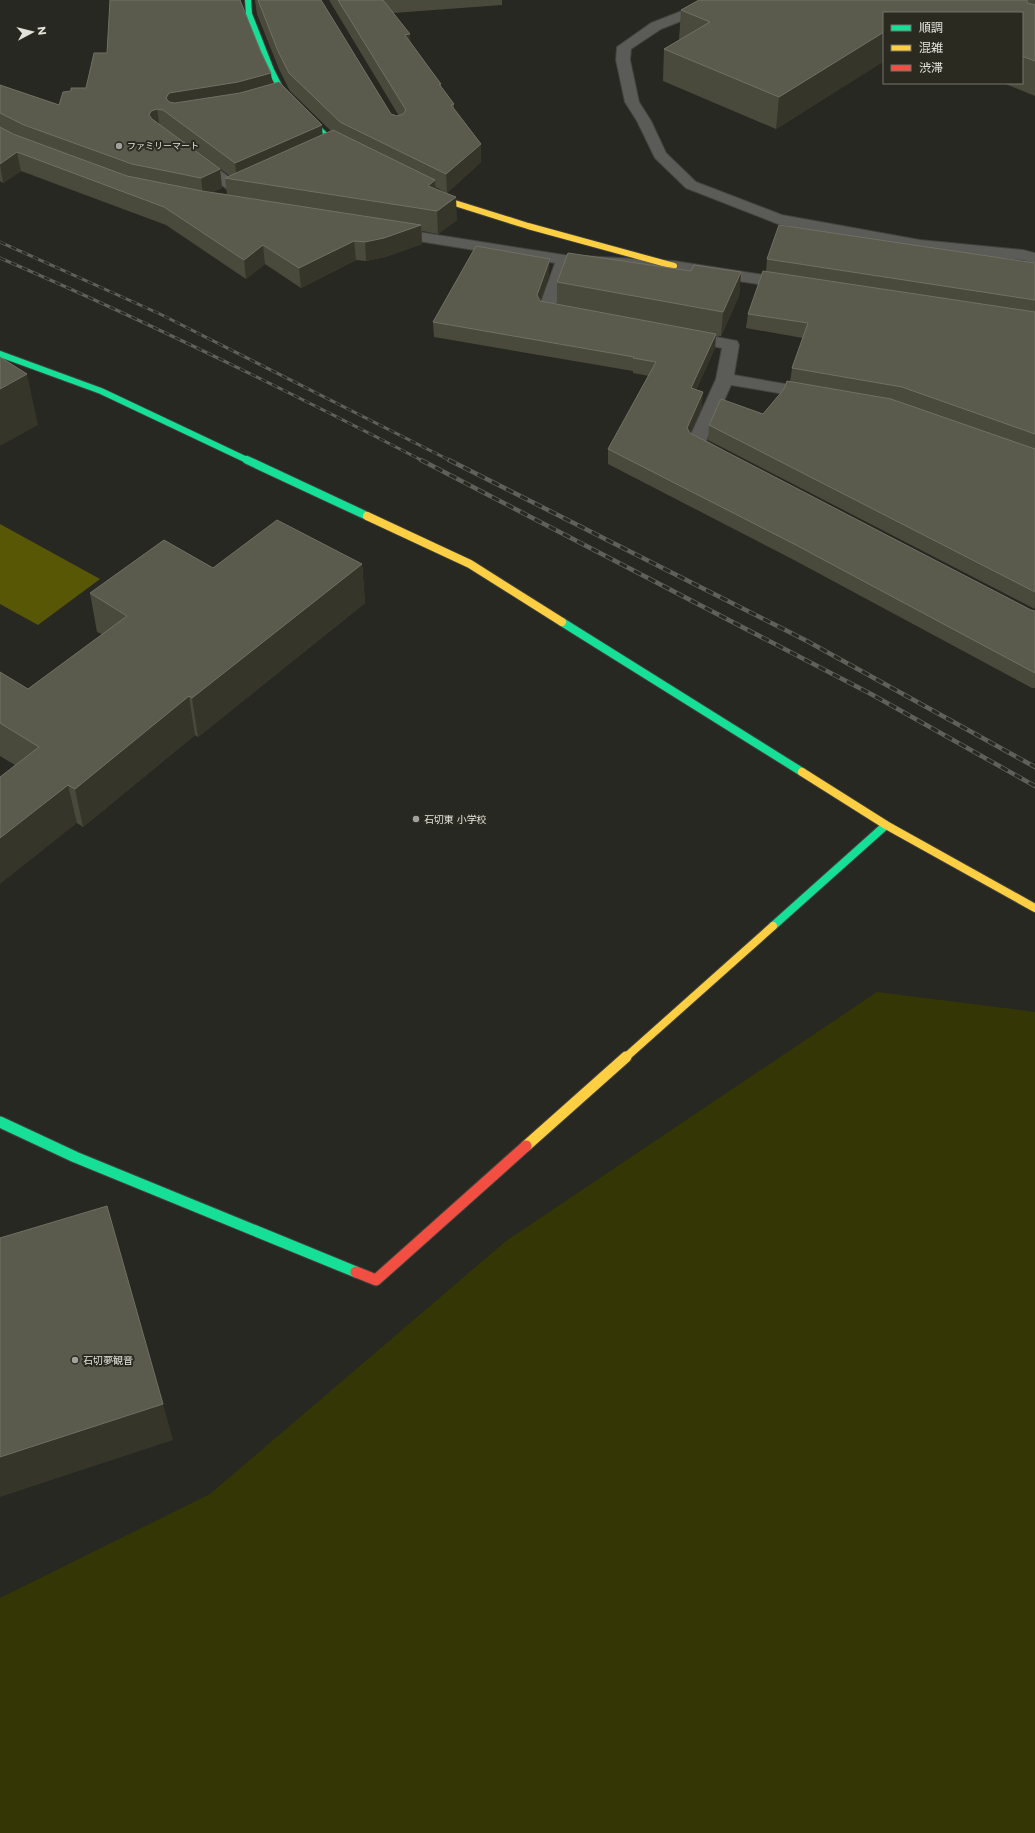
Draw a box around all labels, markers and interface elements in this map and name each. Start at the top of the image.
north arrow [12,12,52,52]
legend [883,12,1023,84]
text: 順調 [919,20,943,35]
text: N [34,26,49,36]
text: 混雑 [919,40,943,55]
text: 渋滞 [919,60,943,75]
place label: ファミリーマート [127,140,199,151]
marker: ファミリーマート [114,141,124,151]
place label: 石切東 小学校 [424,813,487,826]
marker: 石切東 小学校 [411,814,421,824]
place label: 石切夢観音 [83,1354,133,1367]
marker: 石切夢観音 [70,1355,80,1365]

